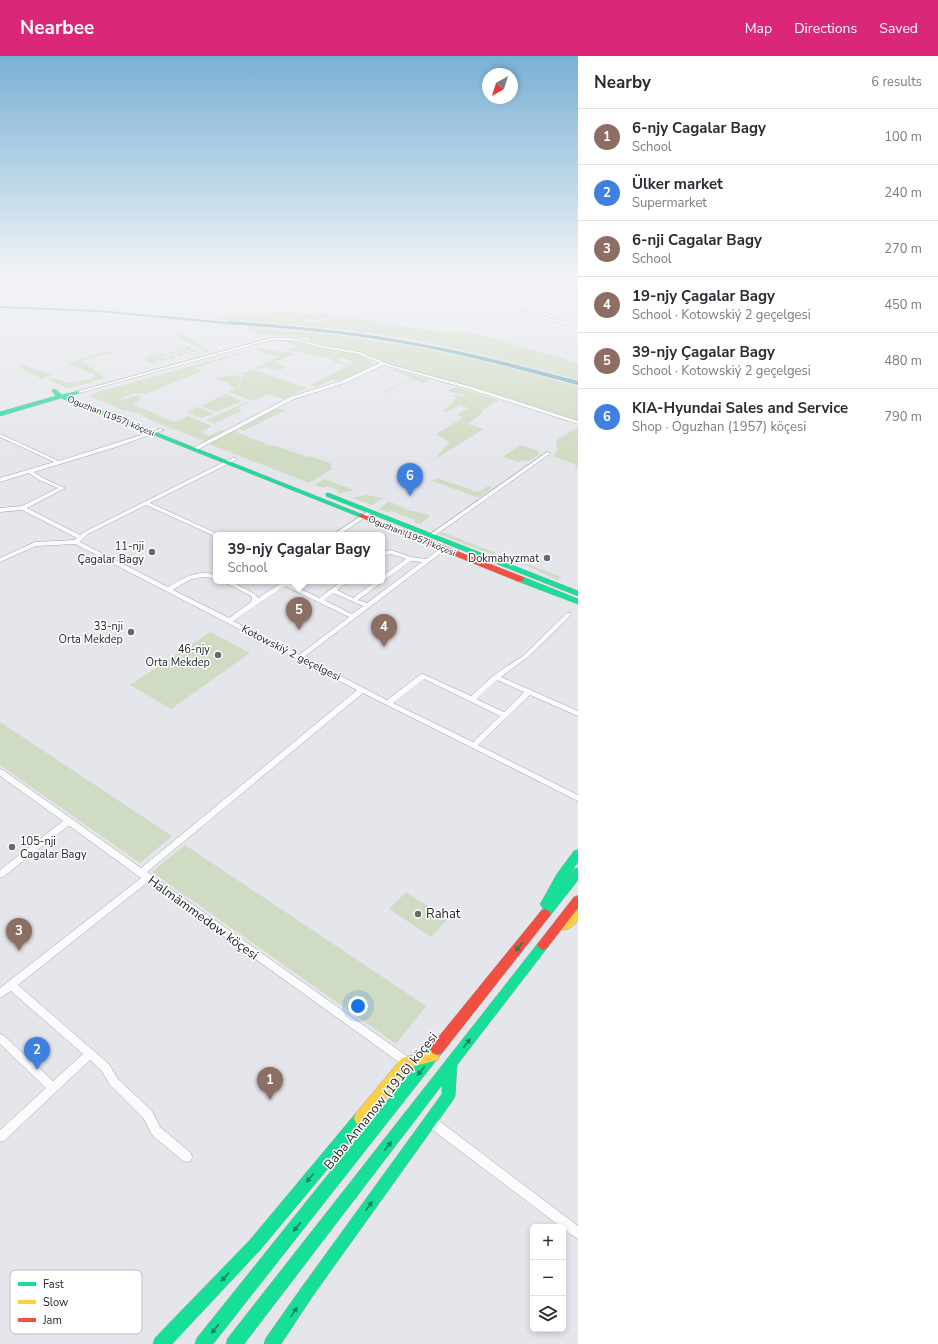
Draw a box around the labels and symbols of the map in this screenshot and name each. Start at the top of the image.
north arrow [482,68,518,104]
street label: Oguzhan (1957) köçesi [66,393,156,439]
pin: 6 [397,463,423,496]
street label: Oguzhan (1957) köçesi [367,513,457,559]
place label: 11-nji Çagalar Bagy [77,539,144,567]
marker: 11-nji Çagalar Bagy [147,547,157,557]
place label: Dokmahyzmat [468,551,539,566]
marker: Dokmahyzmat [542,553,552,563]
pin: 5 [286,597,312,630]
pin: 4 [371,614,397,647]
place label: 33-nji Orta Mekdep [59,619,123,647]
street label: Kotowskiý 2 geçelgesi [239,621,343,685]
marker: 33-nji Orta Mekdep [126,627,136,637]
place label: 46-njy Orta Mekdep [146,642,210,670]
marker: 46-njy Orta Mekdep [213,650,223,660]
place label: 105-nji Cagalar Bagy [20,834,87,862]
marker: 105-nji Cagalar Bagy [7,842,17,852]
street label: Halmämmedow köçesi [144,872,262,964]
place label: Rahat [426,905,461,923]
marker: Rahat [413,909,423,919]
pin: 3 [6,918,32,951]
one-way arrow [515,941,523,952]
your location [348,996,368,1016]
street label: Baba Annanow (1916) köçesi [320,1029,442,1173]
pin: 2 [24,1037,50,1070]
one-way arrow [463,1037,472,1048]
one-way arrow [416,1065,425,1076]
pin: 1 [257,1067,283,1100]
one-way arrow [384,1141,392,1151]
one-way arrow [305,1173,314,1184]
one-way arrow [365,1200,373,1211]
one-way arrow [292,1222,301,1232]
legend [10,1270,142,1334]
one-way arrow [220,1272,230,1282]
text: Fast [43,1277,64,1292]
text: Slow [43,1295,68,1310]
one-way arrow [290,1306,298,1317]
text: Jam [42,1313,62,1328]
one-way arrow [211,1323,220,1334]

